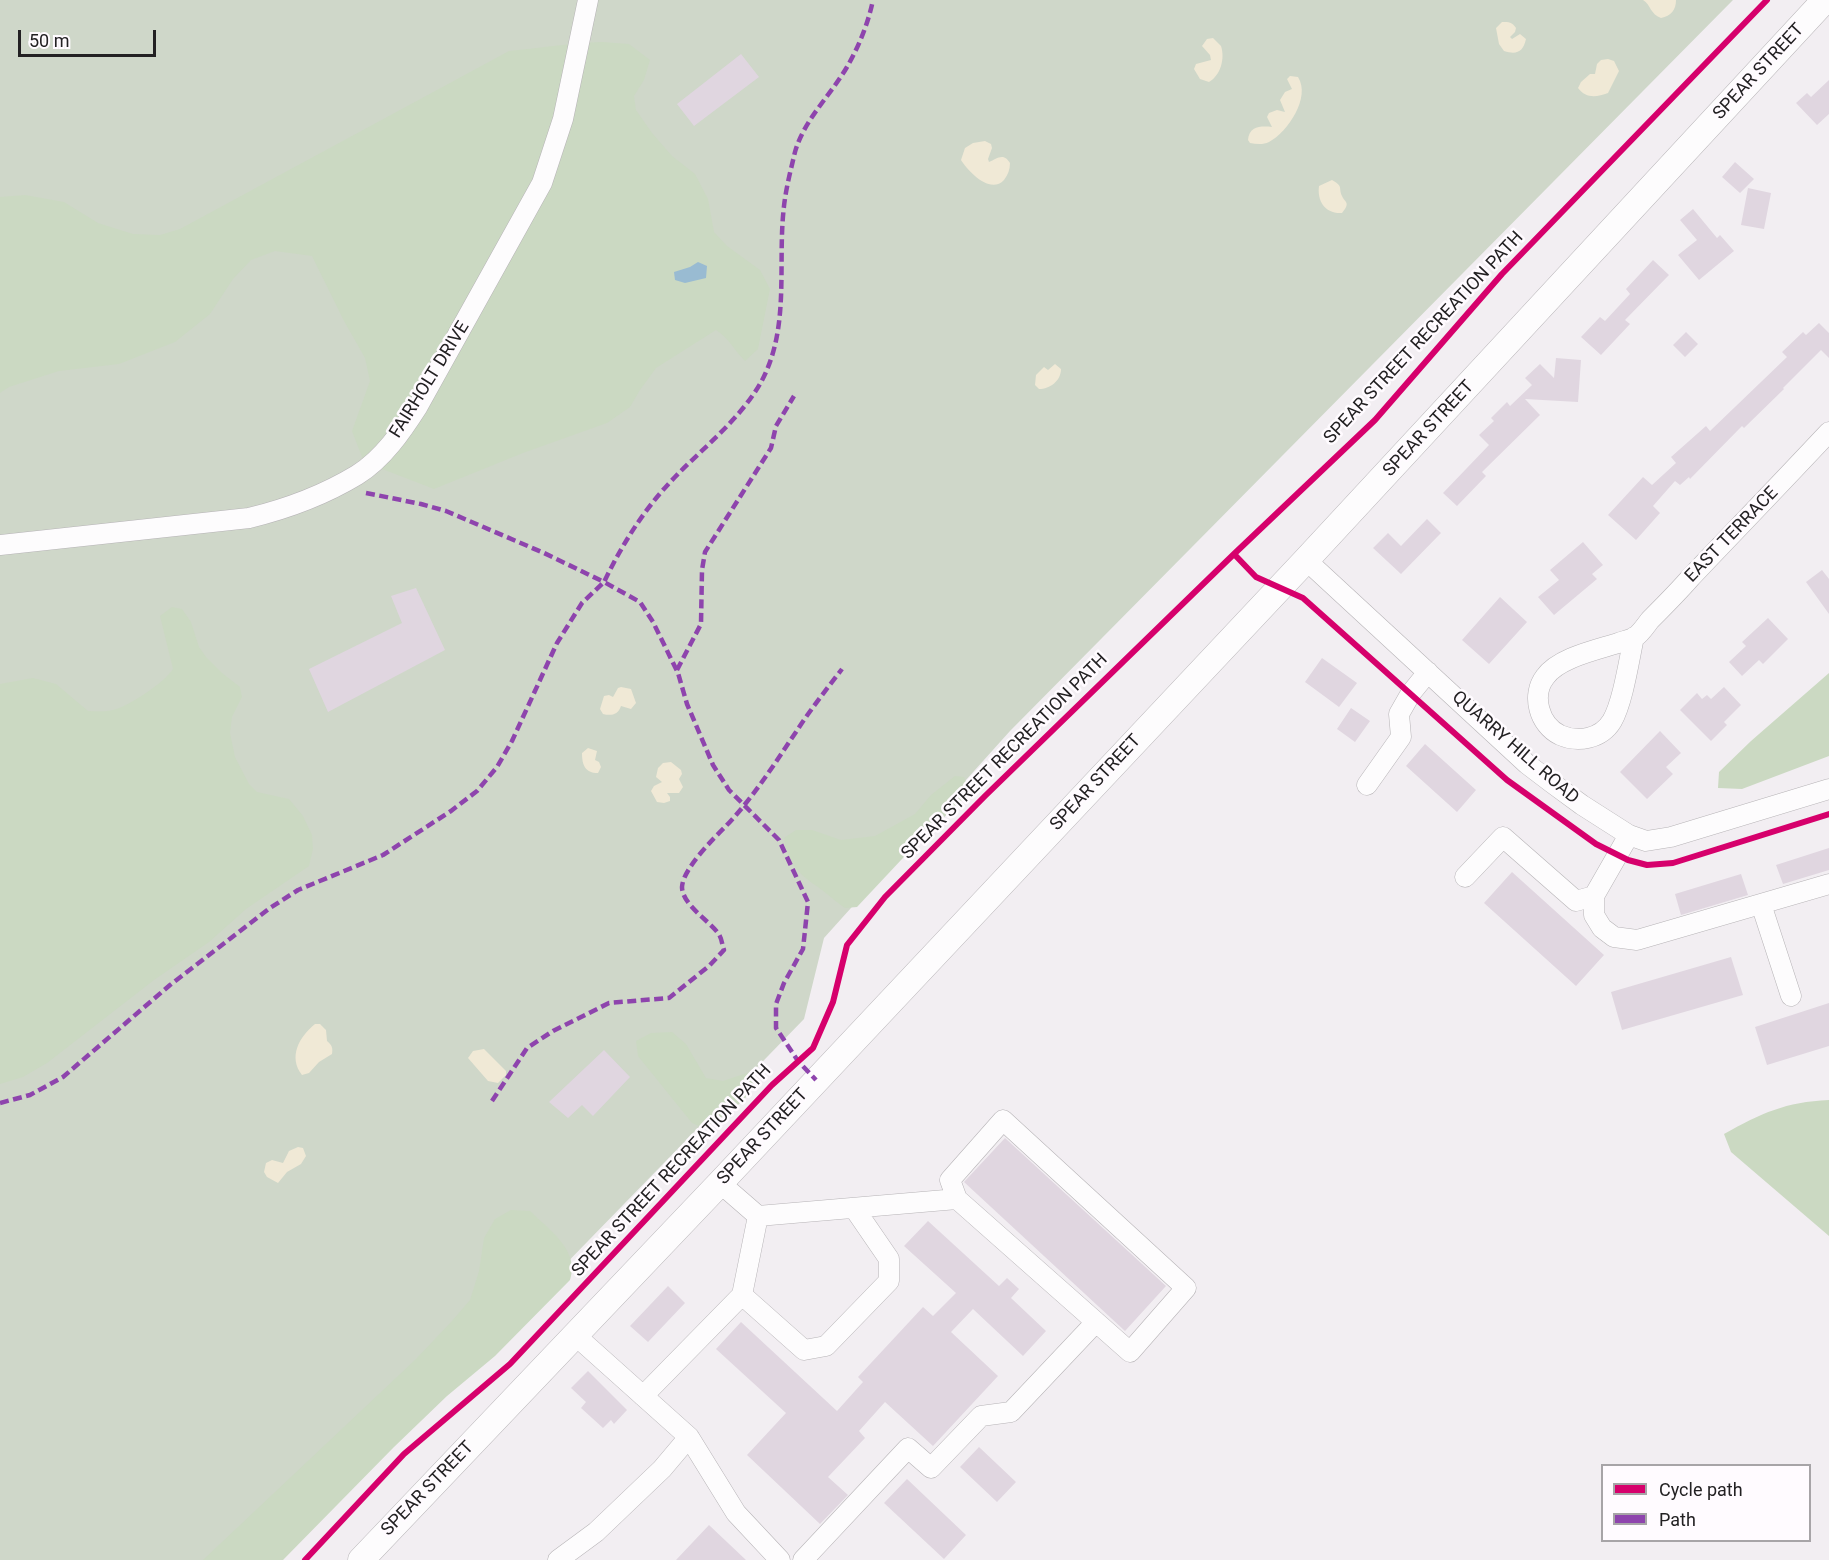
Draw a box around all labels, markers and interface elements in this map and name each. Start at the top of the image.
scale bar [21,18,159,56]
street label: SPEAR STREET [1709,19,1809,125]
text: 50 m [29,30,69,51]
street label: SPEAR STREET RECREATION PATH [1320,227,1528,449]
street label: FAIRHOLT DRIVE [386,318,474,442]
street label: SPEAR STREET [1379,376,1479,482]
street label: EAST TERRACE [1681,483,1783,587]
street label: SPEAR STREET RECREATION PATH [897,649,1113,865]
street label: QUARRY HILL ROAD [1447,687,1583,809]
street label: SPEAR STREET [1046,730,1146,836]
street label: SPEAR STREET RECREATION PATH [568,1060,776,1282]
street label: SPEAR STREET [713,1084,813,1190]
street label: SPEAR STREET [377,1437,479,1541]
legend [1601,1464,1811,1542]
text: Cycle path [1659,1479,1743,1500]
text: Path [1659,1509,1696,1530]

